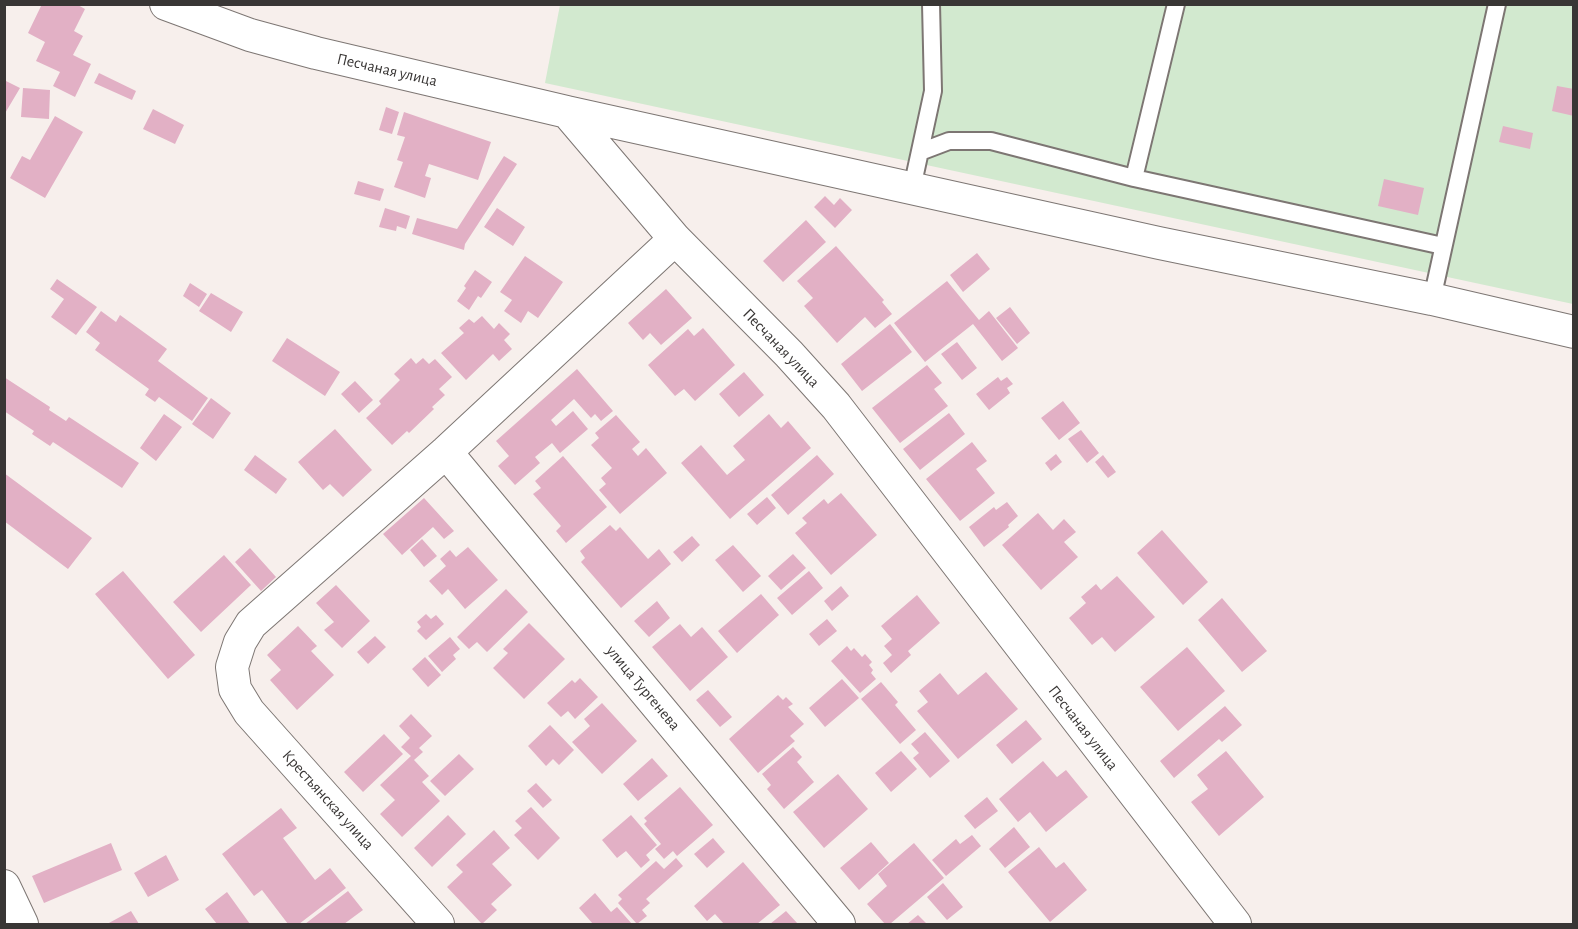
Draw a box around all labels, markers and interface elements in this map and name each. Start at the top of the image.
street label: Песчаная улица [335,49,439,91]
street label: Песчаная улица [738,304,824,392]
street label: улица Тургенева [602,642,684,734]
street label: Песчаная улица [1044,682,1122,774]
street label: Крестьянская улица [278,746,378,854]

